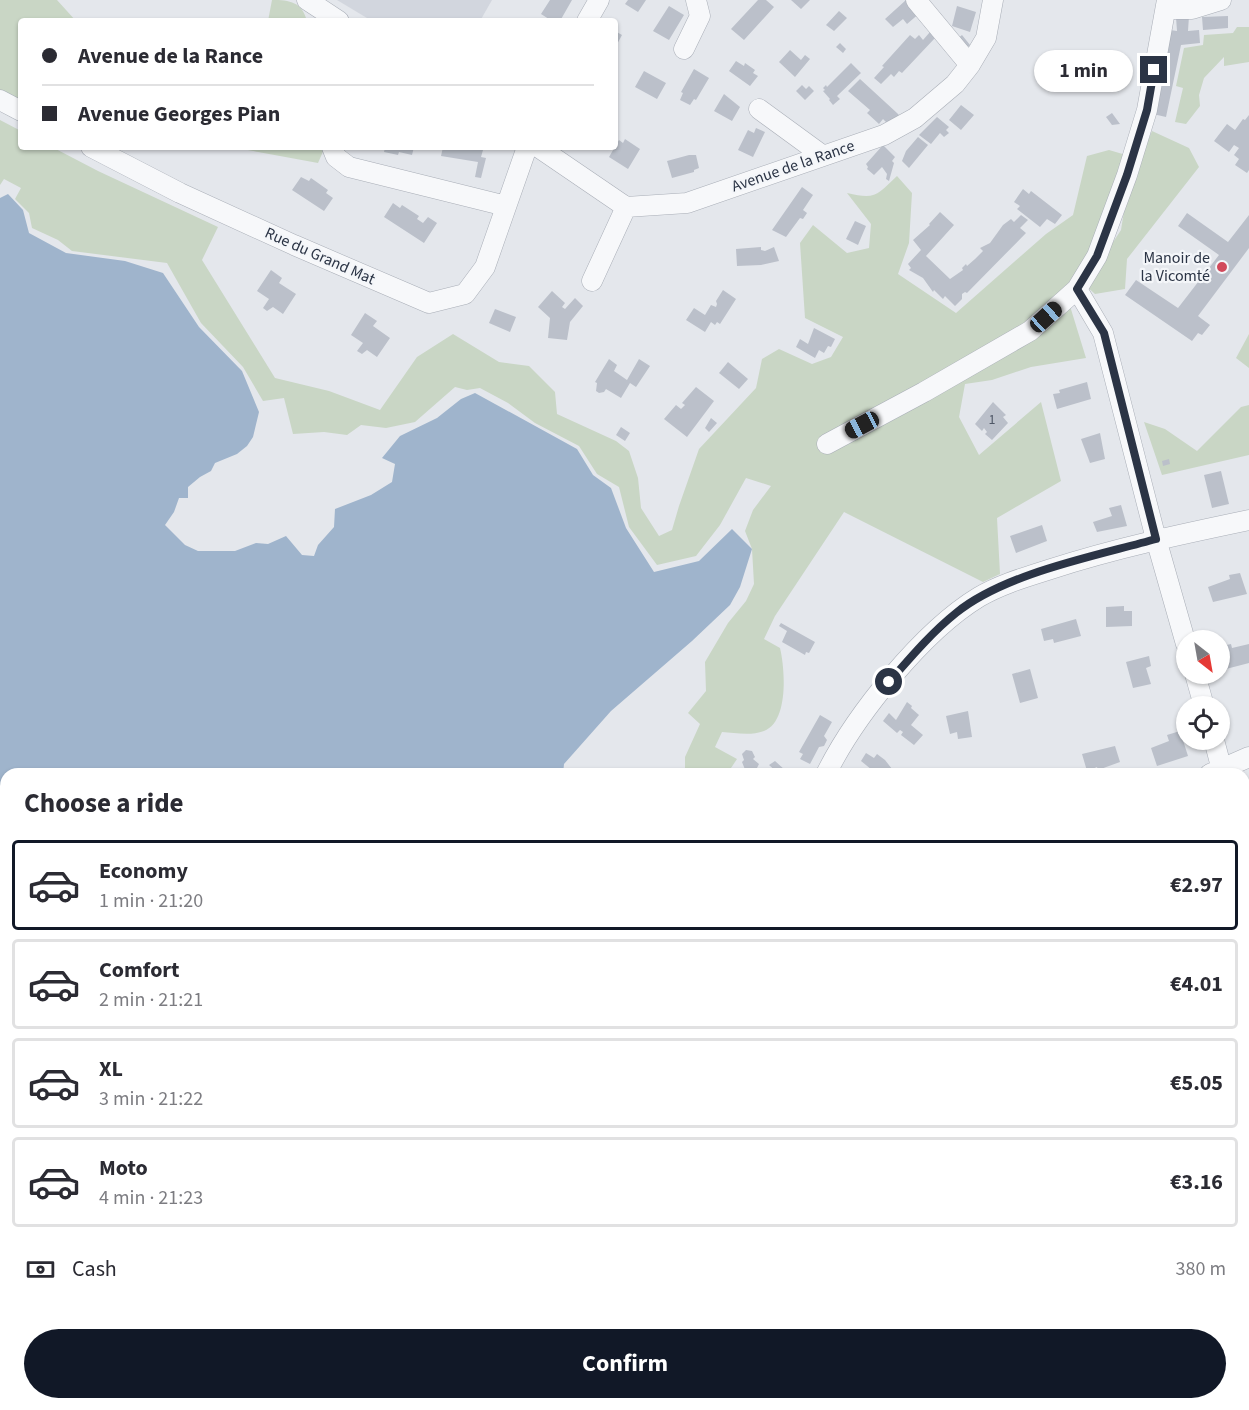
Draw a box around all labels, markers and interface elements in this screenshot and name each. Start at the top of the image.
text: Avenue de la Rance [78,40,263,72]
callout: 1 min [1034,49,1133,91]
route end [1140,56,1167,83]
text: 1 min [1059,57,1108,85]
text: Avenue Georges Pian [78,98,280,130]
street label: Avenue de la Rance [729,135,857,197]
street label: Rue du Grand Mat [261,222,379,290]
place label: Manoir de la Vicomté [1140,247,1210,287]
marker: Manoir de la Vicomté [1215,260,1229,274]
car [1027,298,1065,336]
car [842,409,882,441]
house number: 1 [989,410,996,430]
north arrow [1176,630,1230,684]
map controls [1176,630,1230,750]
route start [875,668,902,695]
button: locate [1176,696,1230,750]
text: Choose a ride [24,784,184,823]
text: Economy [99,855,188,887]
icon: car [27,858,81,912]
text: €2.97 [1170,869,1223,901]
text: 1 min · 21:20 [99,887,203,915]
text: Comfort [99,954,180,986]
icon: car [27,957,81,1011]
text: €4.01 [1170,968,1223,1000]
text: 2 min · 21:21 [99,986,203,1014]
text: XL [99,1053,123,1085]
icon: car [27,1056,81,1110]
text: €5.05 [1170,1067,1223,1099]
text: 3 min · 21:22 [99,1085,203,1113]
text: Moto [99,1152,148,1184]
icon: car [27,1155,81,1209]
text: €3.16 [1170,1166,1223,1198]
text: 4 min · 21:23 [99,1184,203,1212]
icon: cash [24,1253,57,1286]
text: Cash [72,1253,117,1285]
text: 380 m [1176,1255,1226,1283]
button: Confirm [24,1329,1226,1398]

